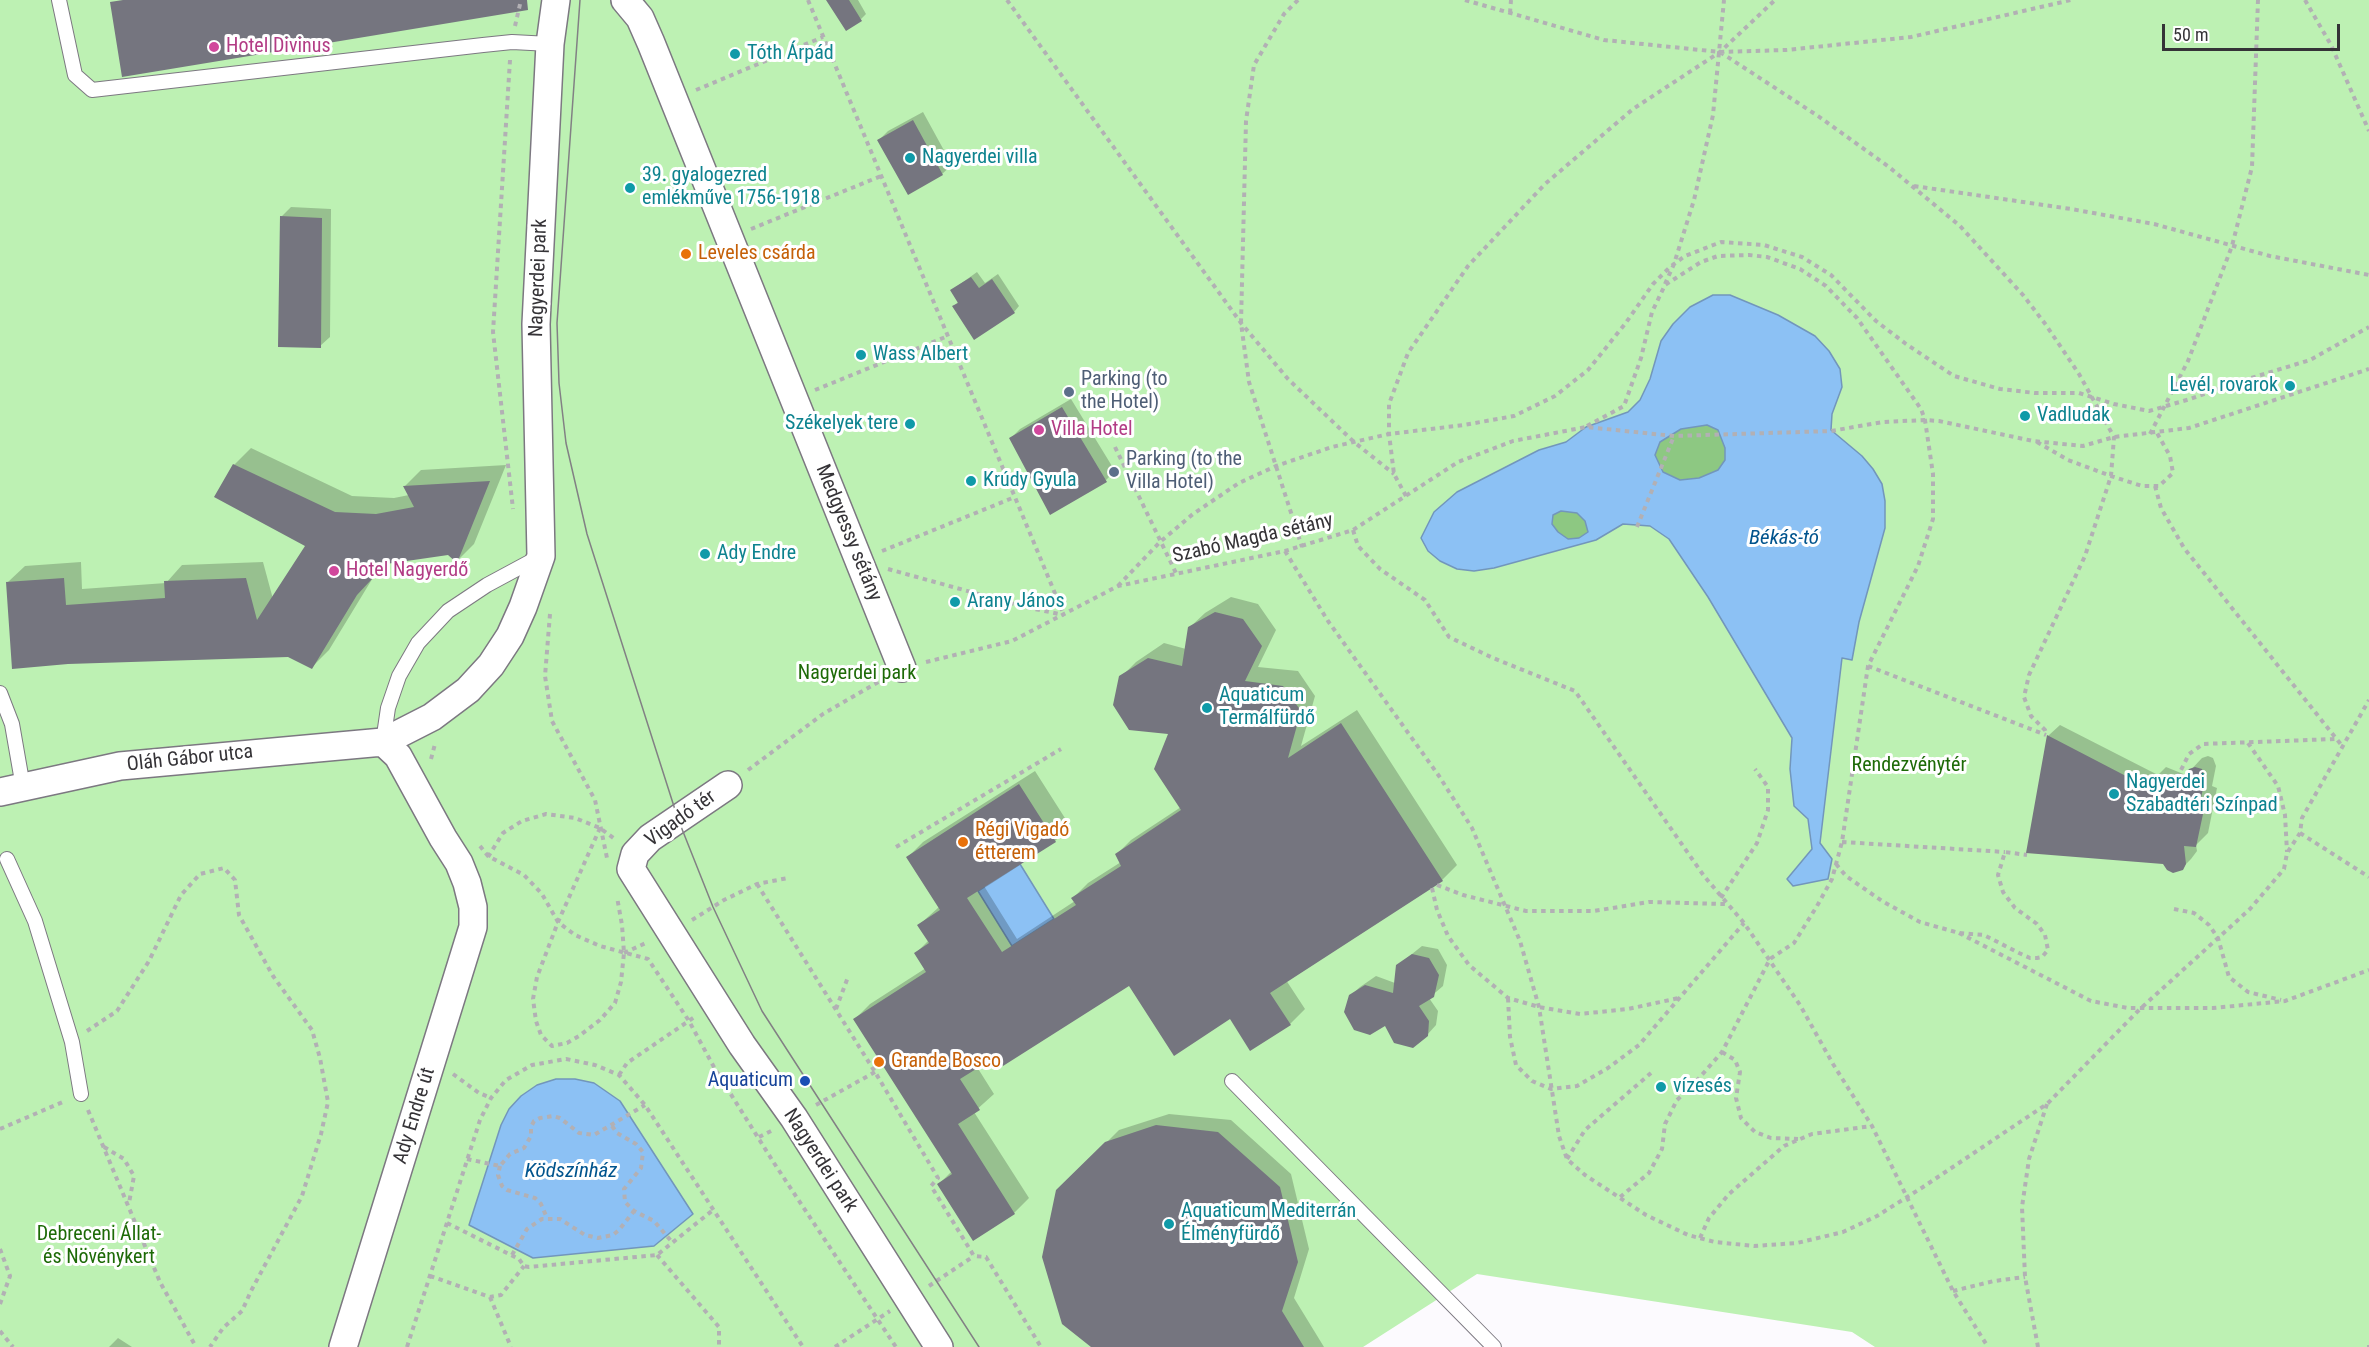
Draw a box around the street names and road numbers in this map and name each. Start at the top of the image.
street label: Nagyerdei park [525,218,553,338]
street label: Medgyessy sétány [810,461,886,605]
street label: Szabó Magda sétány [1170,509,1336,569]
street label: Oláh Gábor utca [126,740,254,778]
street label: Vigadó tér [641,785,721,853]
street label: Ady Endre út [389,1065,441,1167]
street label: Nagyerdei park [778,1105,862,1217]

